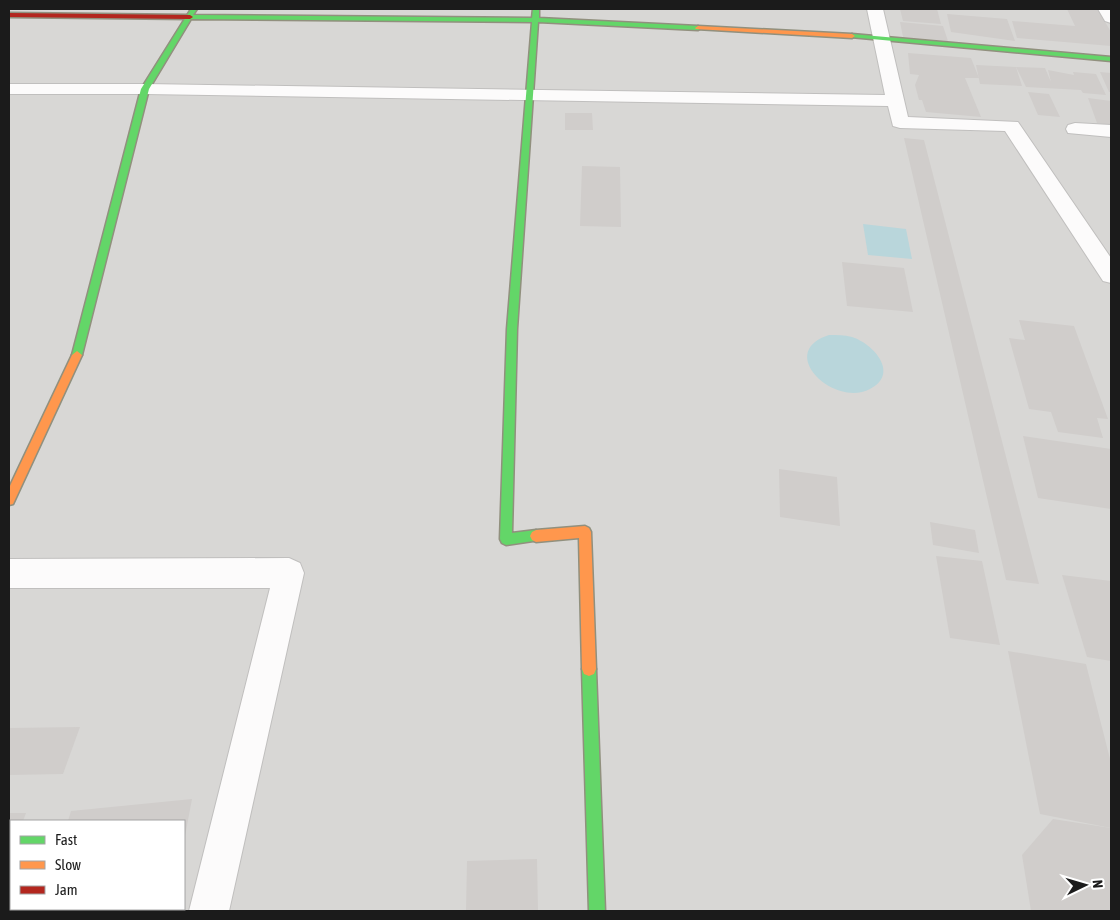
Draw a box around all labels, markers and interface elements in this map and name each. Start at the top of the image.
legend [10,820,185,910]
text: Fast [55,831,77,848]
text: Slow [55,856,81,873]
north arrow [1060,860,1110,910]
text: N [1090,879,1106,889]
text: Jam [55,881,78,898]

